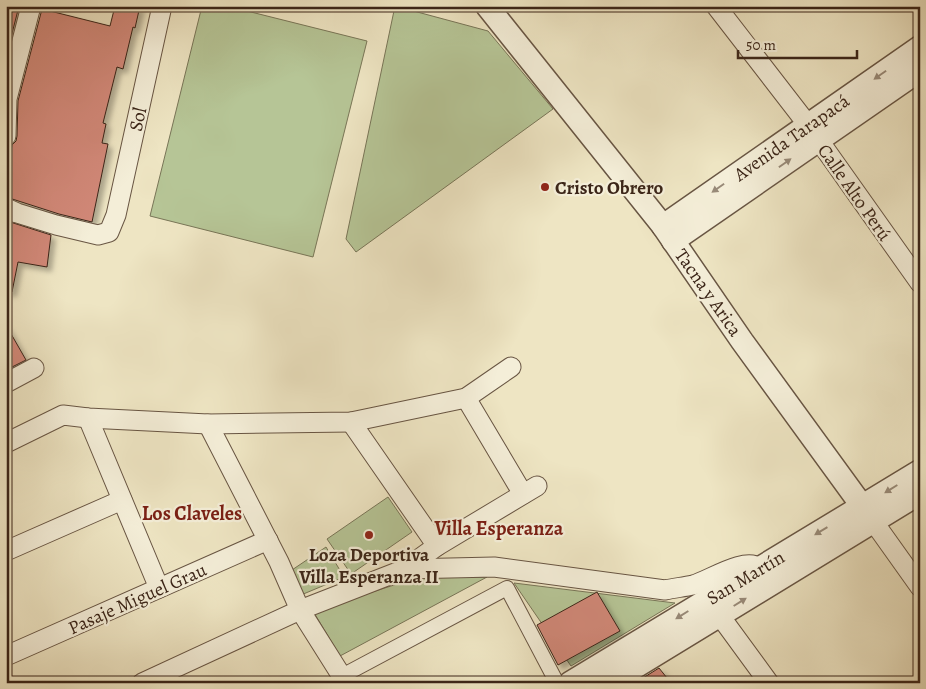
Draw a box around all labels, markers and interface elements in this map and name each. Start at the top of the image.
scale bar [738,28,857,60]
text: 50 m [746,35,776,55]
one-way arrow [873,70,887,80]
street label: Avenida Tarapacá [728,88,855,188]
street label: Sol [123,104,153,134]
street label: Calle Alto Perú [811,139,898,247]
one-way arrow [779,158,792,168]
place label: Cristo Obrero [555,175,664,201]
marker: Cristo Obrero [539,181,551,193]
one-way arrow [711,183,724,193]
street label: Tacna y Arica [668,243,748,342]
one-way arrow [885,484,898,493]
district label: Los Claveles [142,500,242,527]
district label: Villa Esperanza [434,515,564,542]
one-way arrow [815,527,828,536]
marker: Loza Deportiva Villa Esperanza II [363,529,375,541]
place label: Loza Deportiva Villa Esperanza II [298,542,439,590]
street label: San Martín [702,544,789,611]
street label: Pasaje Miguel Grau [64,556,211,641]
one-way arrow [734,597,747,607]
one-way arrow [675,610,688,620]

